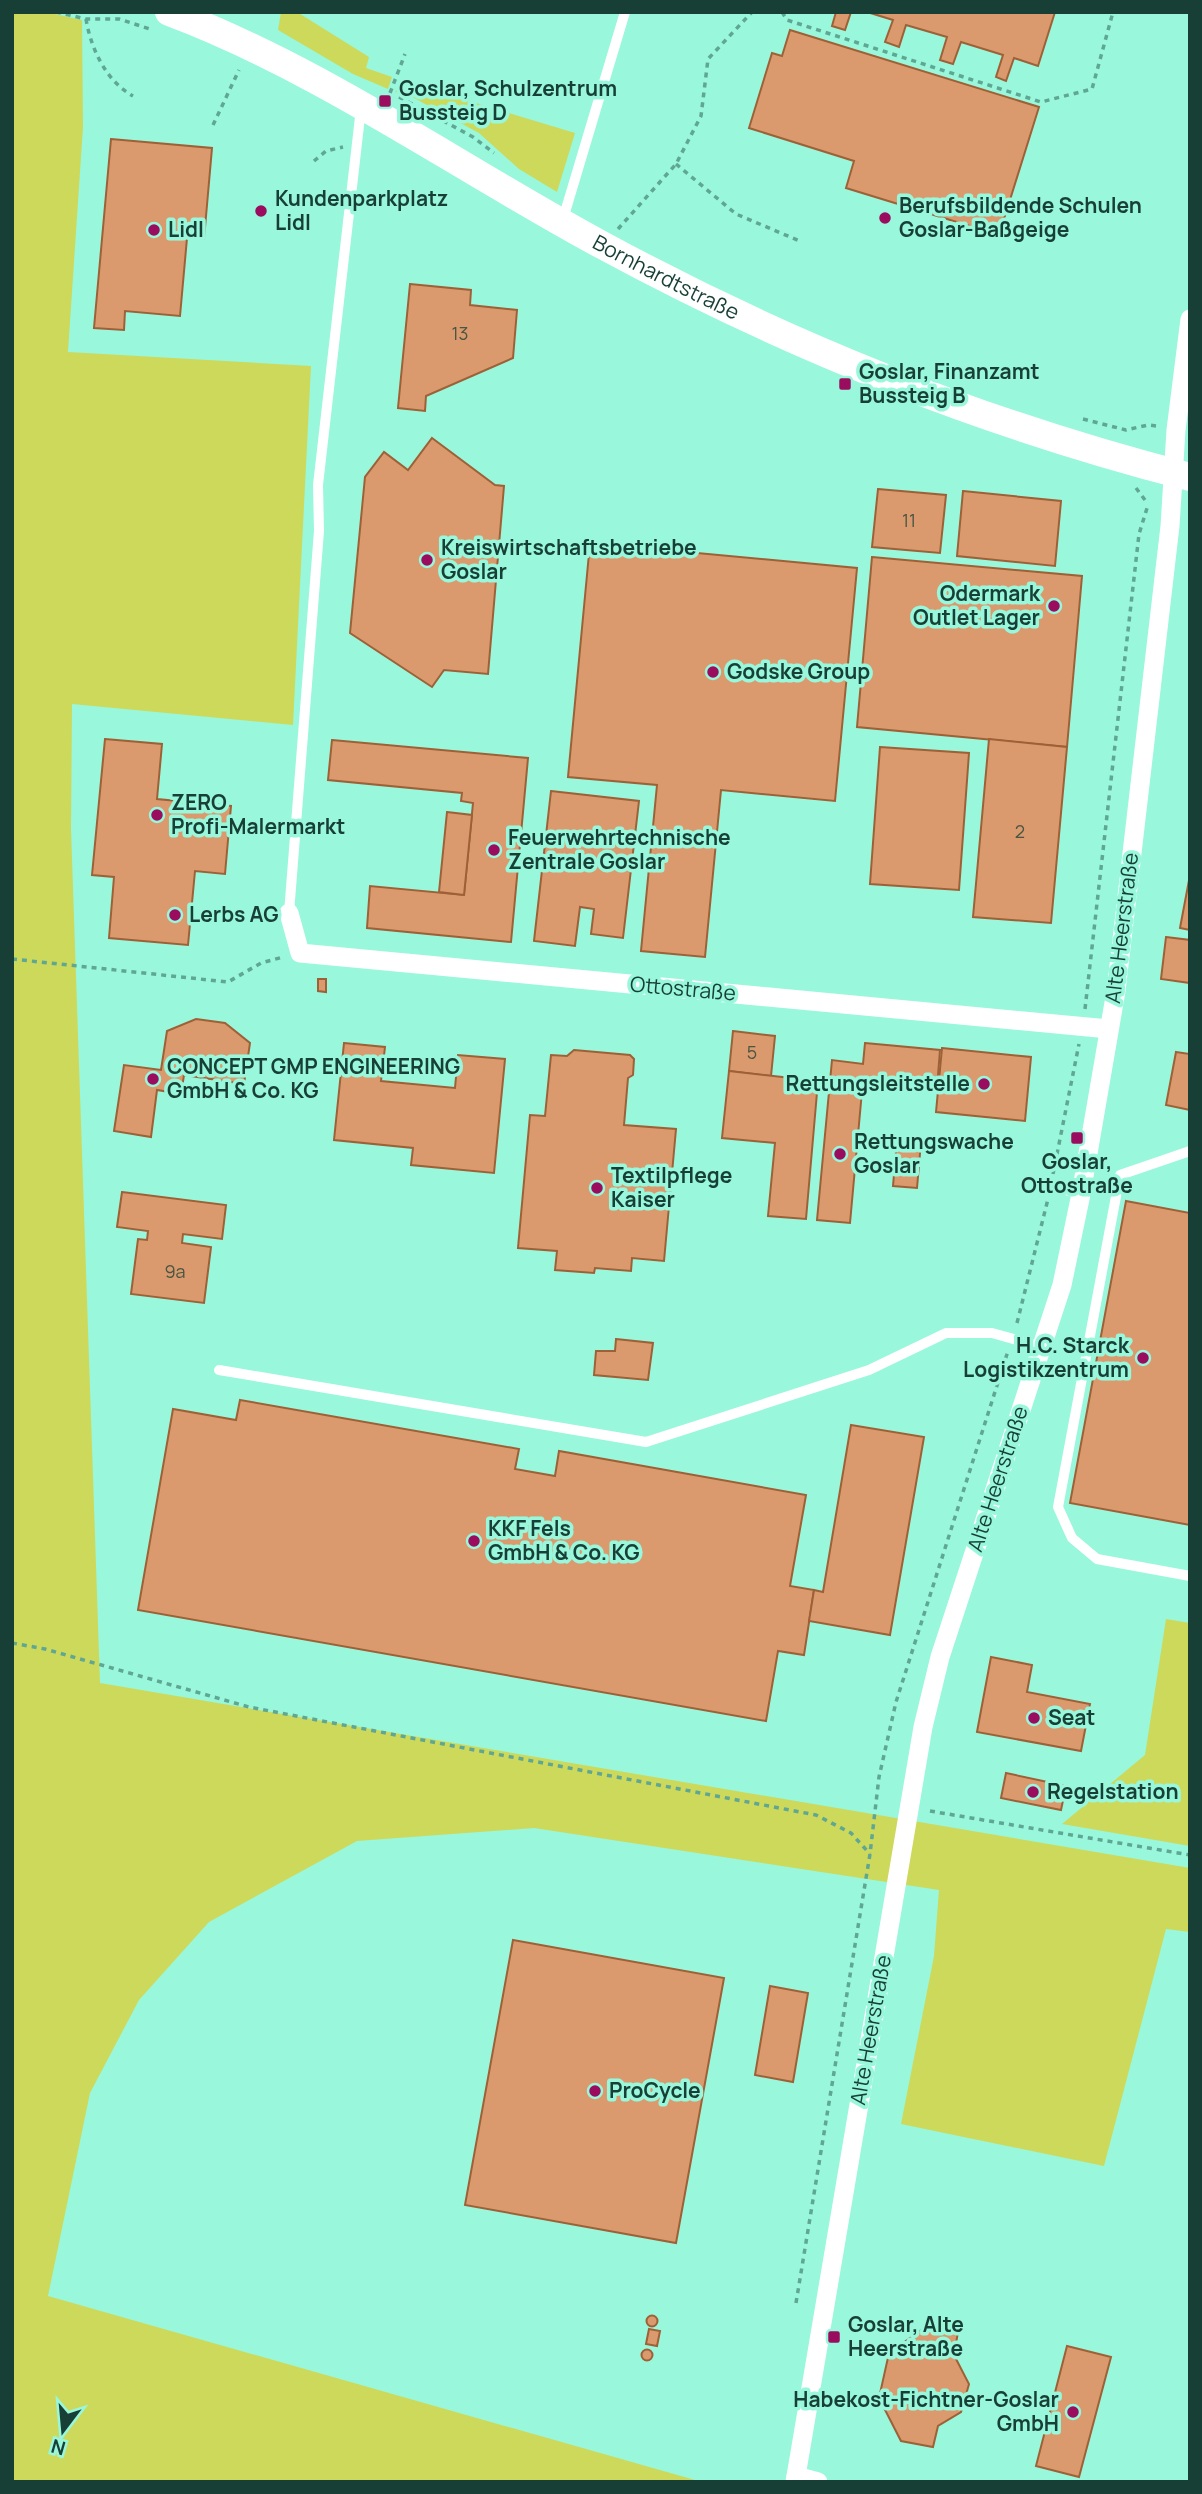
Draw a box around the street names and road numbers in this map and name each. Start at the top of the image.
street label: Bornhardtstraße [588,228,744,326]
street label: Alte Heerstraße [1098,851,1144,1005]
street label: Ottostraße [629,969,737,1007]
street label: Alte Heerstraße [960,1402,1034,1555]
street label: Alte Heerstraße [843,1953,897,2107]

